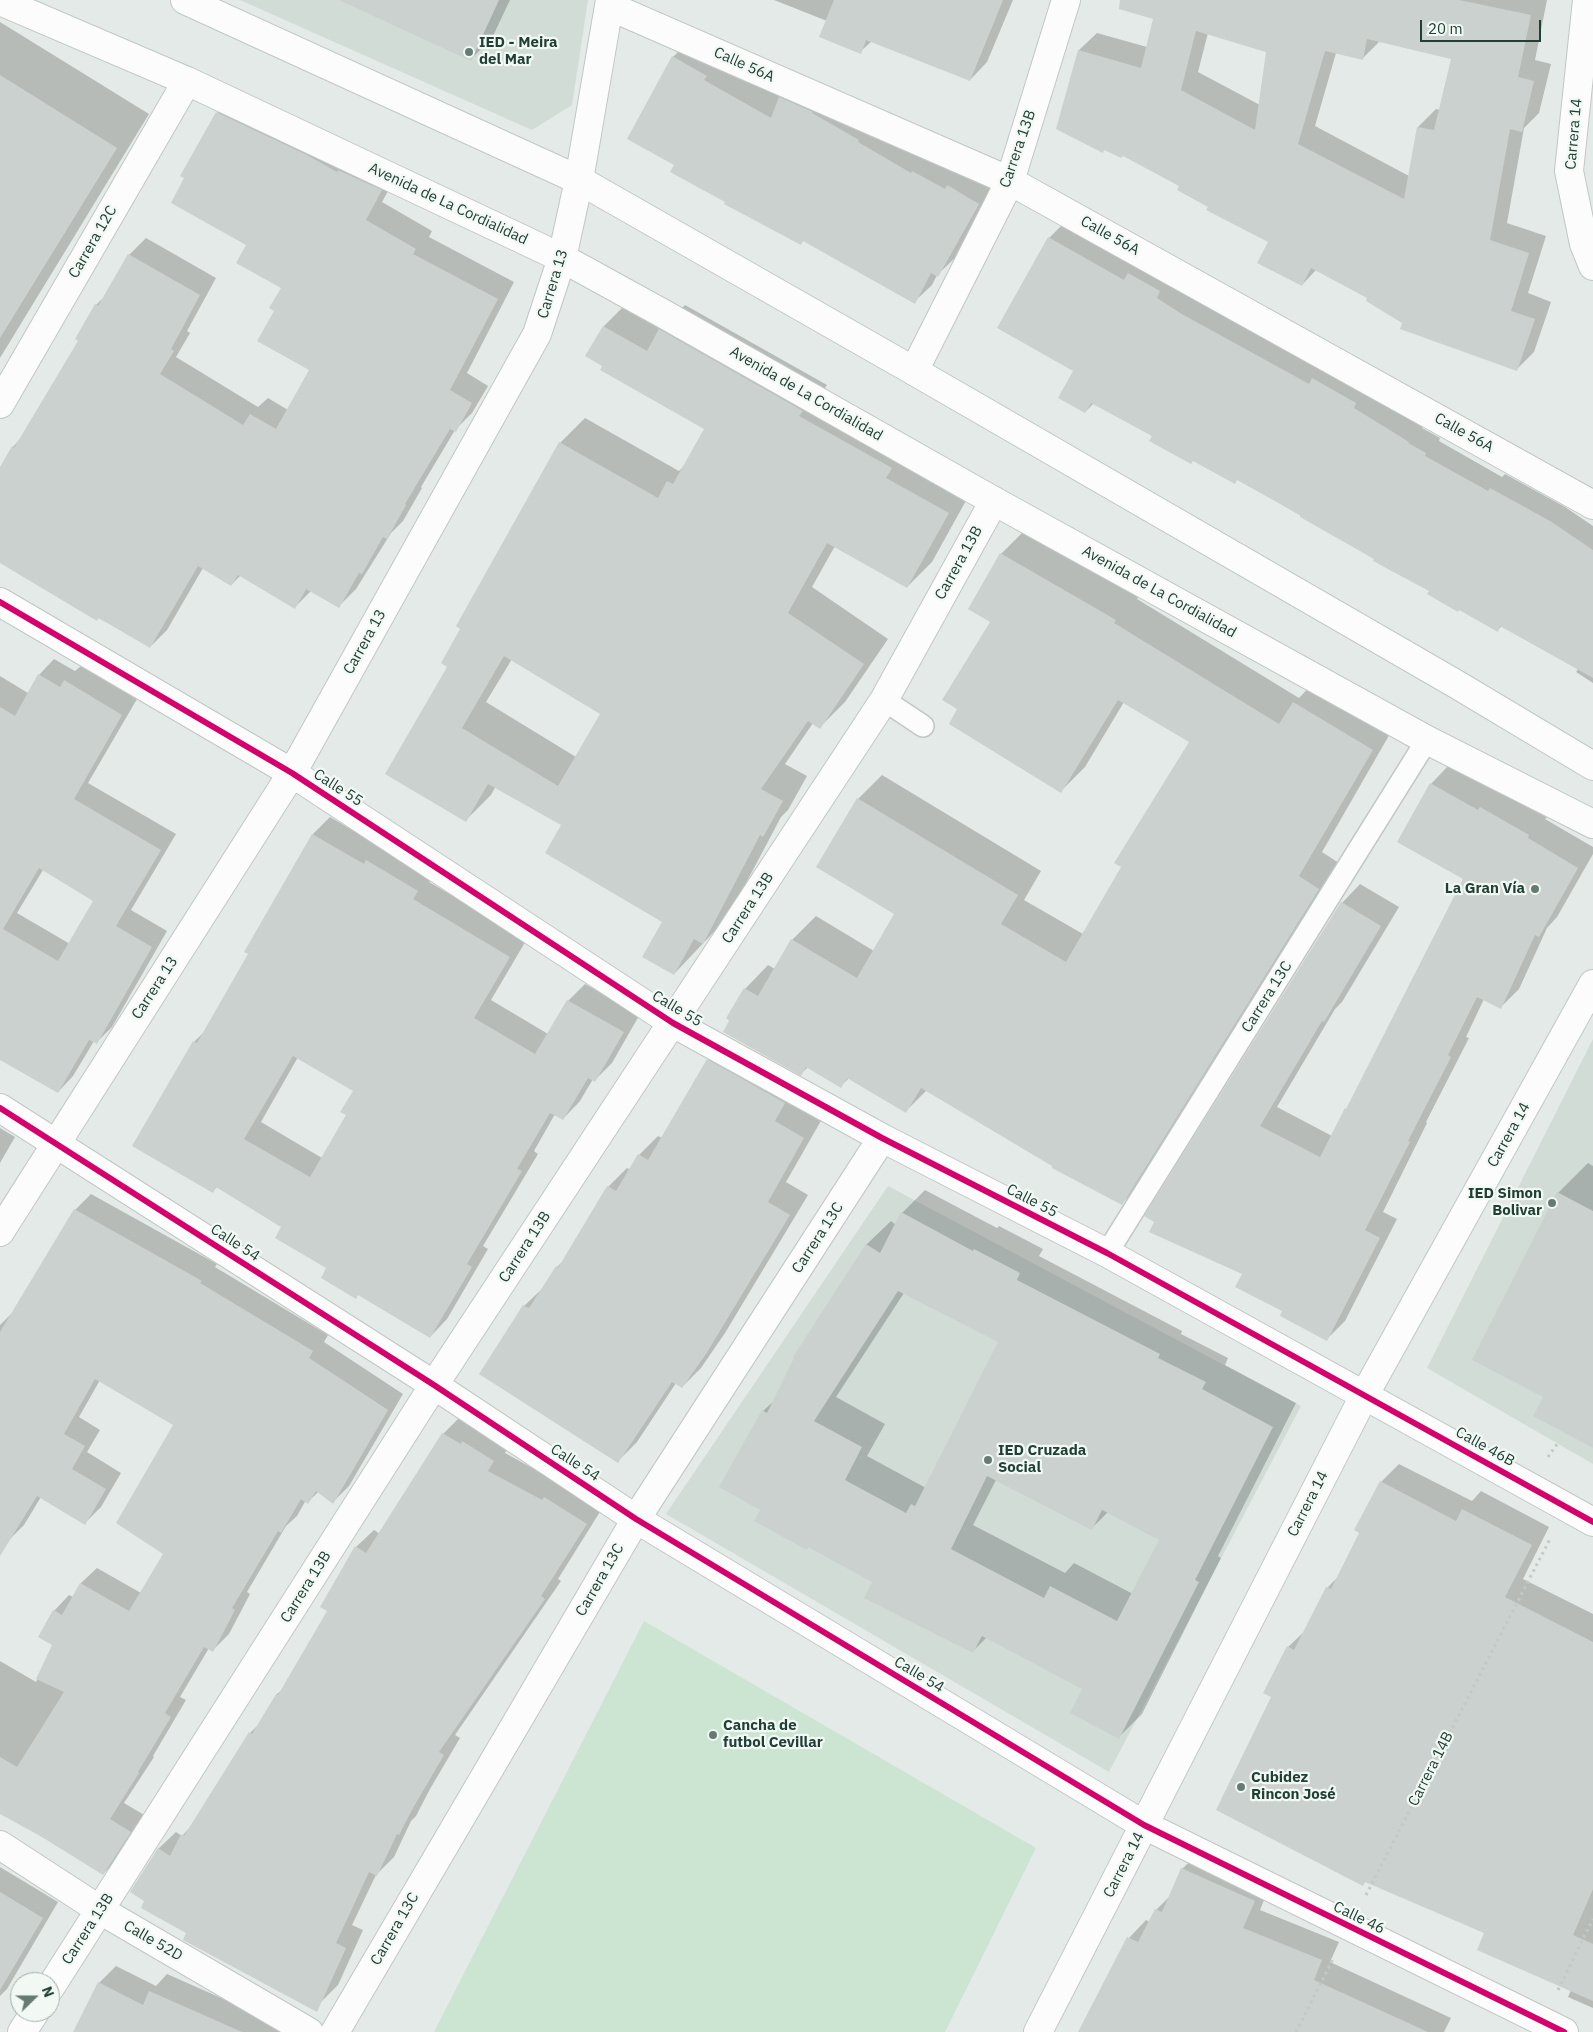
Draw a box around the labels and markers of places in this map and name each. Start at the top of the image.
place label: IED - Meira del Mar [479,34,558,69]
marker: IED - Meira del Mar [463,46,475,58]
place label: La Gran Vía [1445,880,1525,898]
marker: La Gran Vía [1529,883,1541,895]
place label: IED Simon Bolivar [1468,1185,1542,1220]
marker: IED Simon Bolivar [1546,1197,1558,1209]
place label: IED Cruzada Social [998,1442,1086,1477]
marker: IED Cruzada Social [982,1454,994,1466]
place label: Cancha de futbol Cevillar [723,1717,823,1752]
marker: Cancha de futbol Cevillar [707,1729,719,1741]
place label: Cubidez Rincon José [1251,1769,1336,1804]
marker: Cubidez Rincon José [1235,1781,1247,1793]

